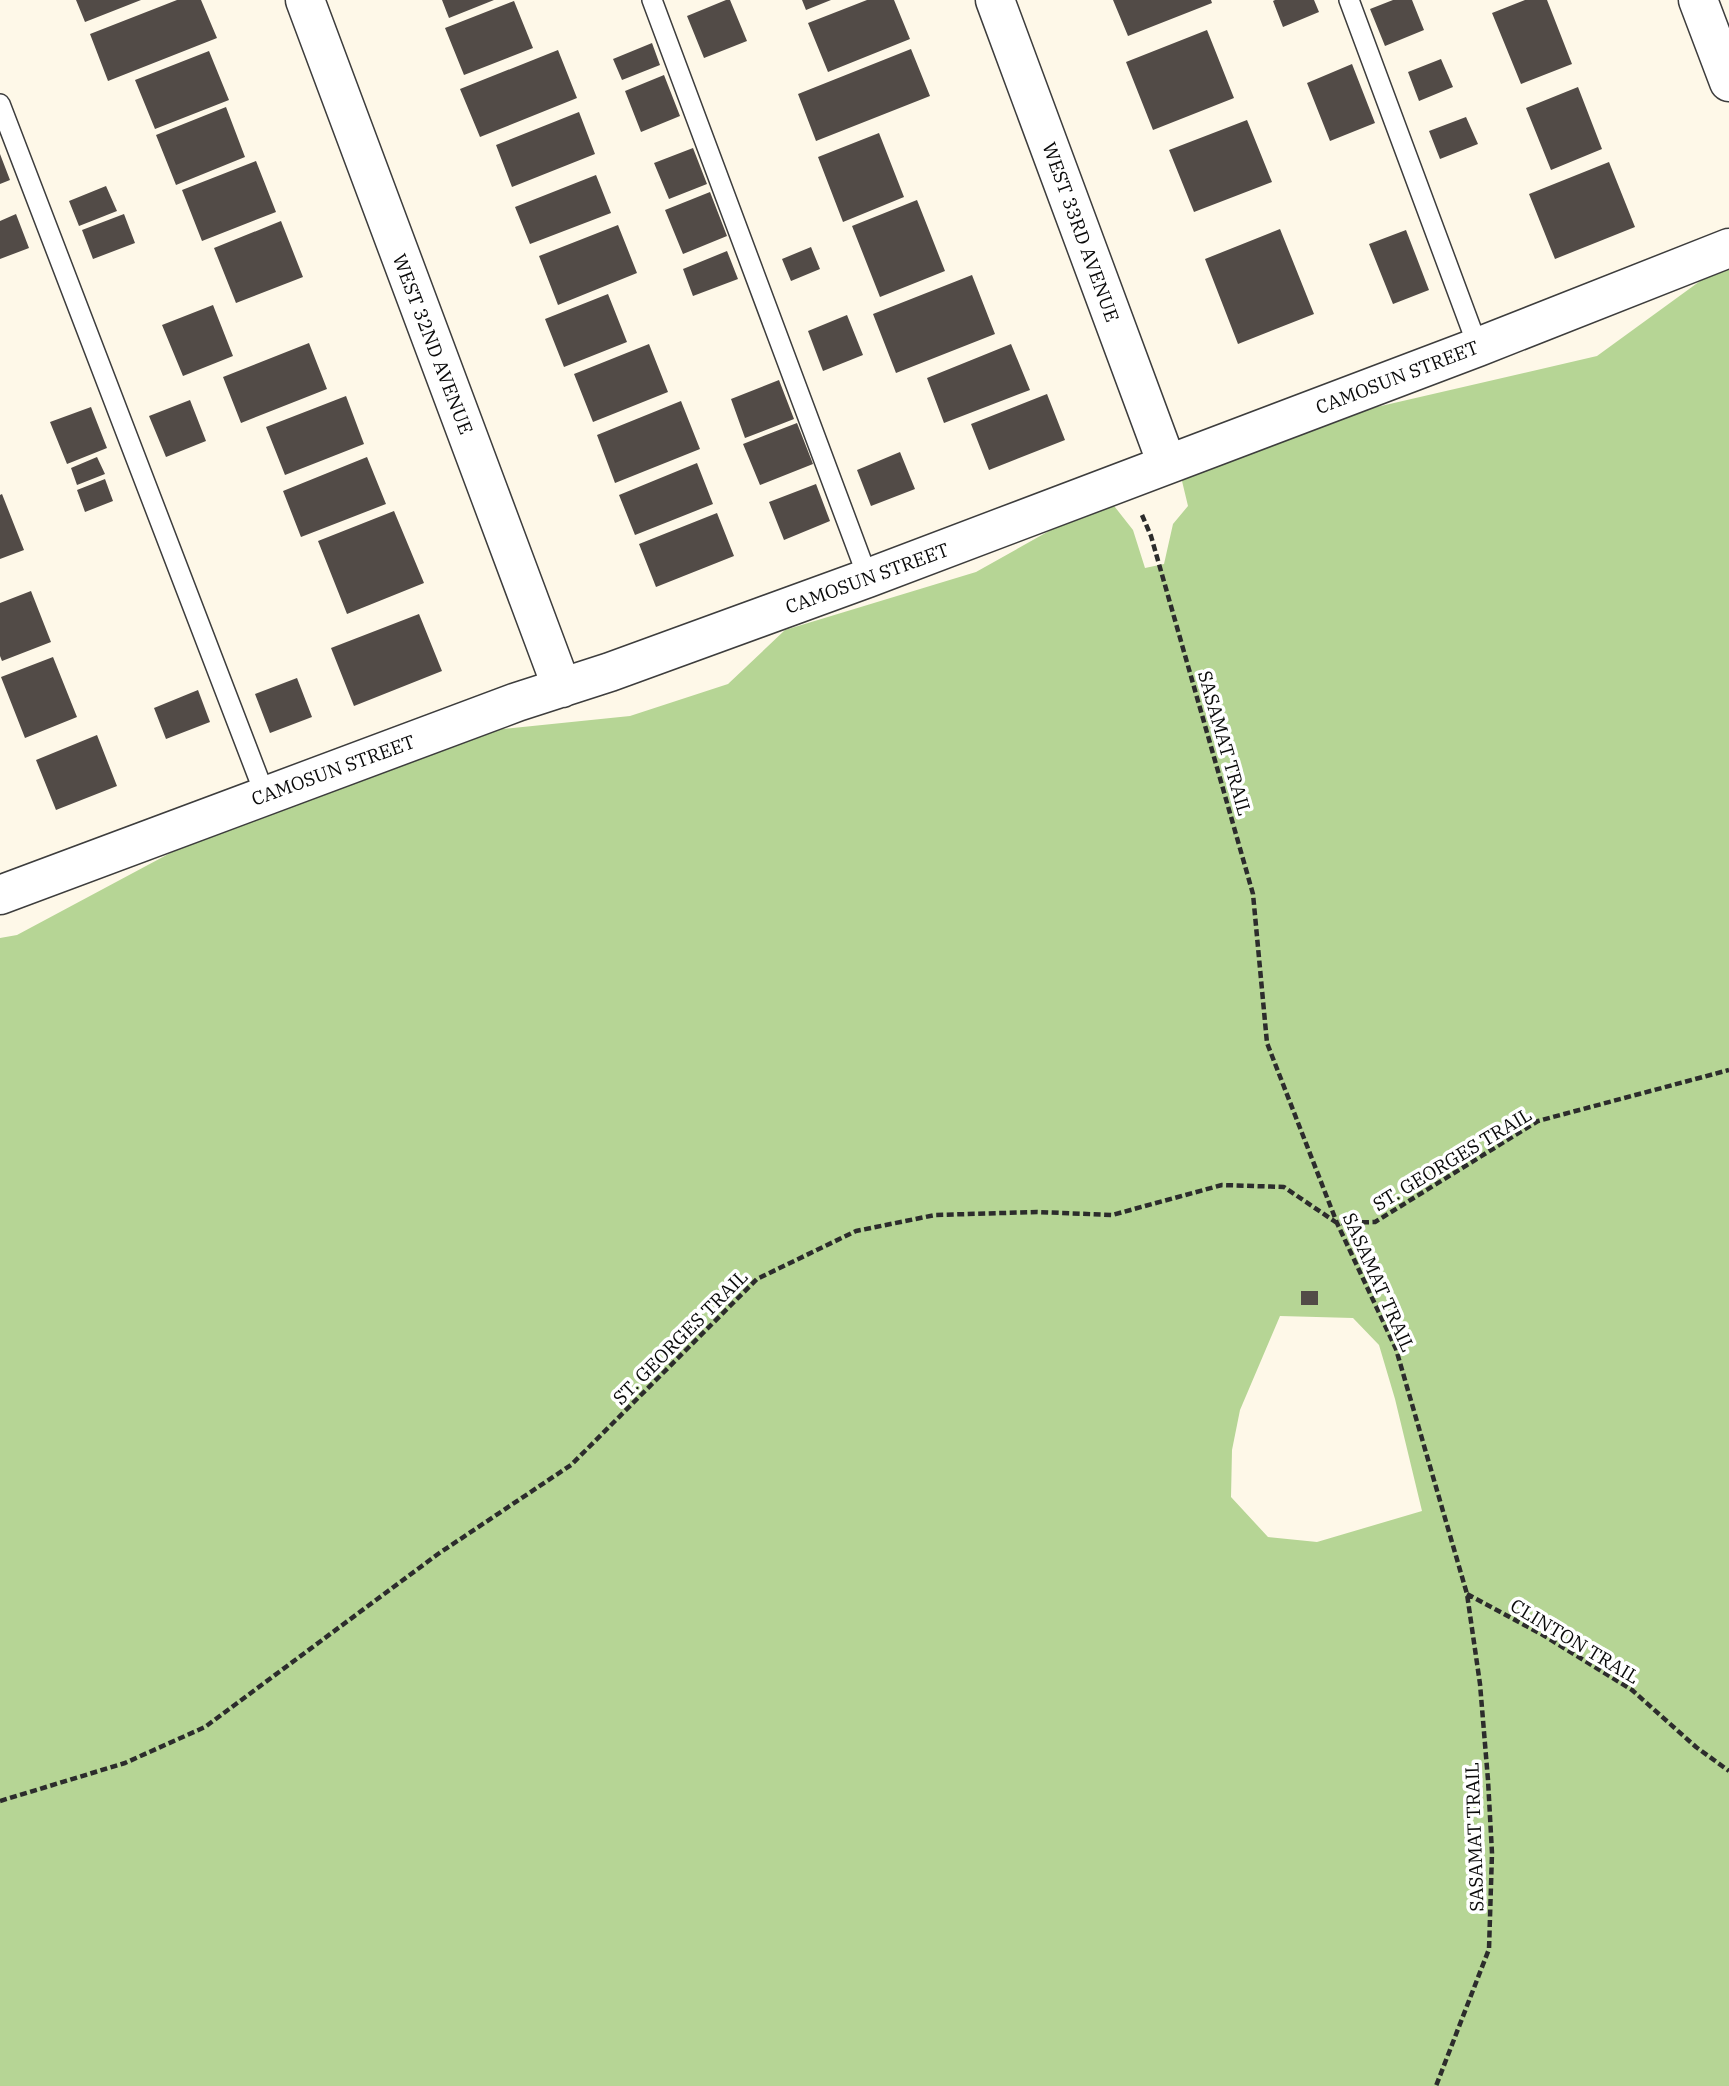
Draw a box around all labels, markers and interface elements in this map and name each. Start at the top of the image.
street label: WEST 33RD AVENUE [1037,139,1125,325]
street label: WEST 32ND AVENUE [387,250,479,438]
street label: CAMOSUN STREET [1312,335,1482,419]
street label: CAMOSUN STREET [782,537,952,619]
street label: SASAMAT TRAIL [1193,668,1257,818]
street label: CAMOSUN STREET [248,729,418,811]
street label: ST. GEORGES TRAIL [1368,1102,1536,1216]
street label: SASAMAT TRAIL [1338,1209,1420,1355]
street label: ST. GEORGES TRAIL [607,1264,753,1410]
street label: CLINTON TRAIL [1506,1593,1644,1689]
street label: SASAMAT TRAIL [1459,1762,1489,1912]

